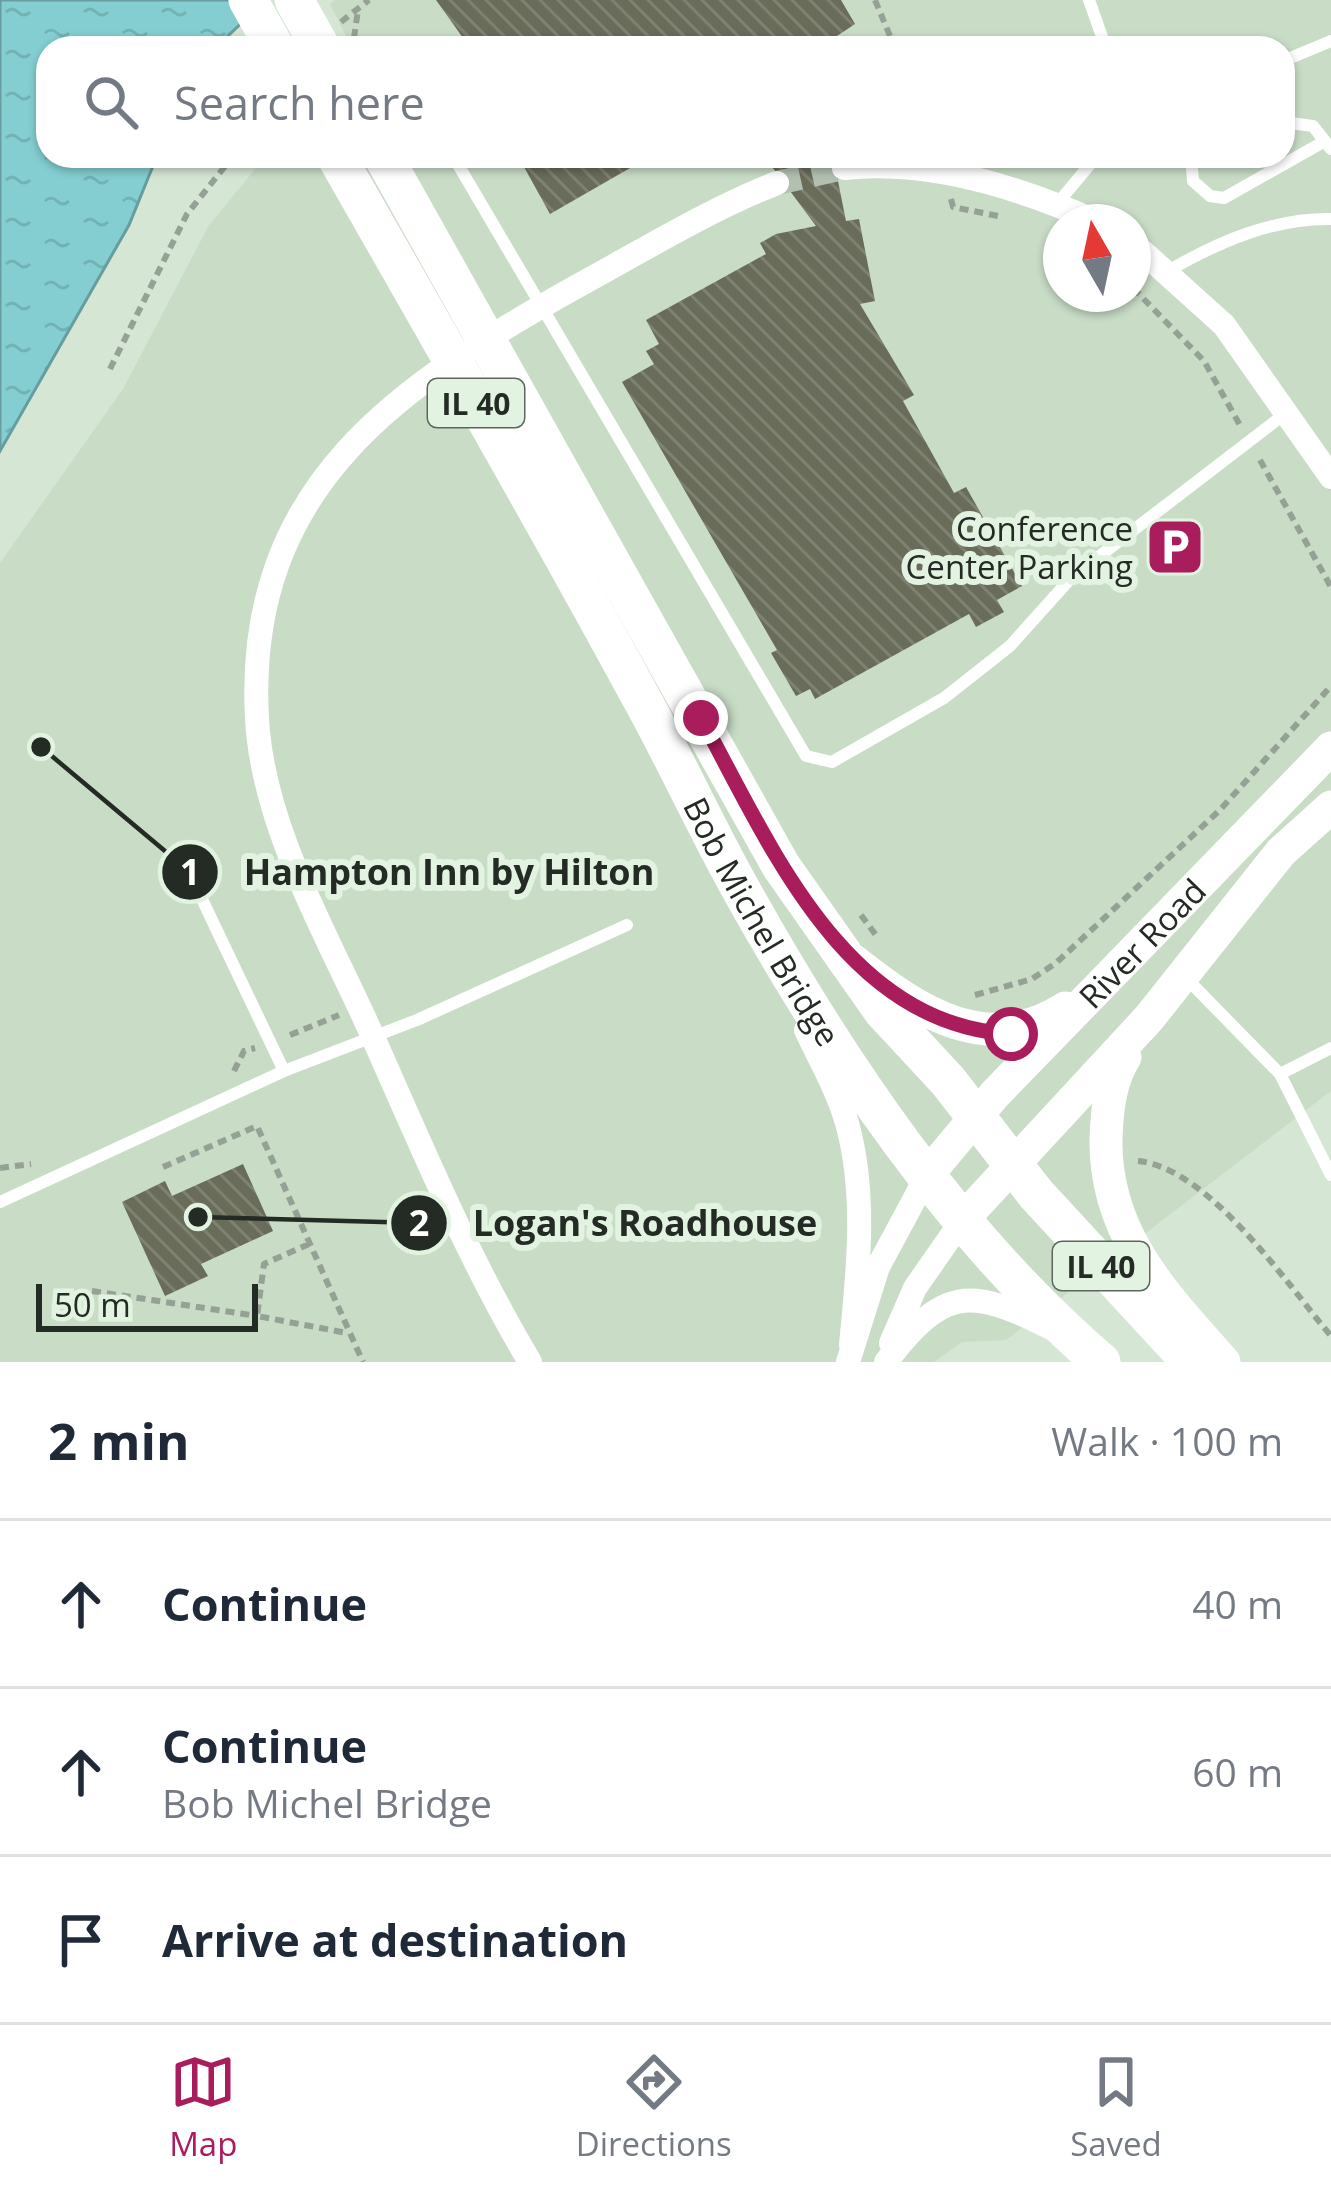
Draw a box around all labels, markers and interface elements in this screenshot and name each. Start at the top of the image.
search box [36,36,1295,168]
icon: search [78,69,144,135]
text: Search here [174,72,425,133]
north arrow [1043,204,1151,312]
road number: IL 40 [428,379,524,427]
place label: Conference Center Parking [906,506,1133,589]
parking icon: Conference Center Parking [1144,516,1206,578]
route end [674,691,728,745]
street label: Bob Michel Bridge [674,789,851,1054]
callout: Hampton Inn by Hilton [160,836,678,908]
text: 1 [180,847,200,896]
text: Hampton Inn by Hilton [244,847,654,896]
street label: River Road [1068,868,1215,1018]
route start [984,1007,1038,1061]
callout: Logan's Roadhouse [389,1187,841,1259]
text: 2 [409,1198,429,1247]
text: Logan's Roadhouse [473,1198,817,1247]
road number: IL 40 [1053,1242,1149,1290]
scale bar [36,1278,258,1331]
text: 50 m [54,1282,131,1327]
text: 2 min [48,1405,190,1475]
text: Walk · 100 m [1051,1414,1283,1467]
icon: ahead [48,1571,114,1637]
text: Continue [162,1573,367,1634]
text: 40 m [1192,1577,1283,1630]
text: Continue [162,1715,367,1776]
icon: ahead [48,1739,114,1805]
text: 60 m [1192,1745,1283,1798]
text: Bob Michel Bridge [162,1776,492,1829]
icon: arrive [48,1907,114,1973]
text: Arrive at destination [162,1909,628,1970]
tab: Map [169,2049,237,2166]
tab: Directions [576,2049,732,2166]
tab: Saved [1070,2049,1162,2166]

